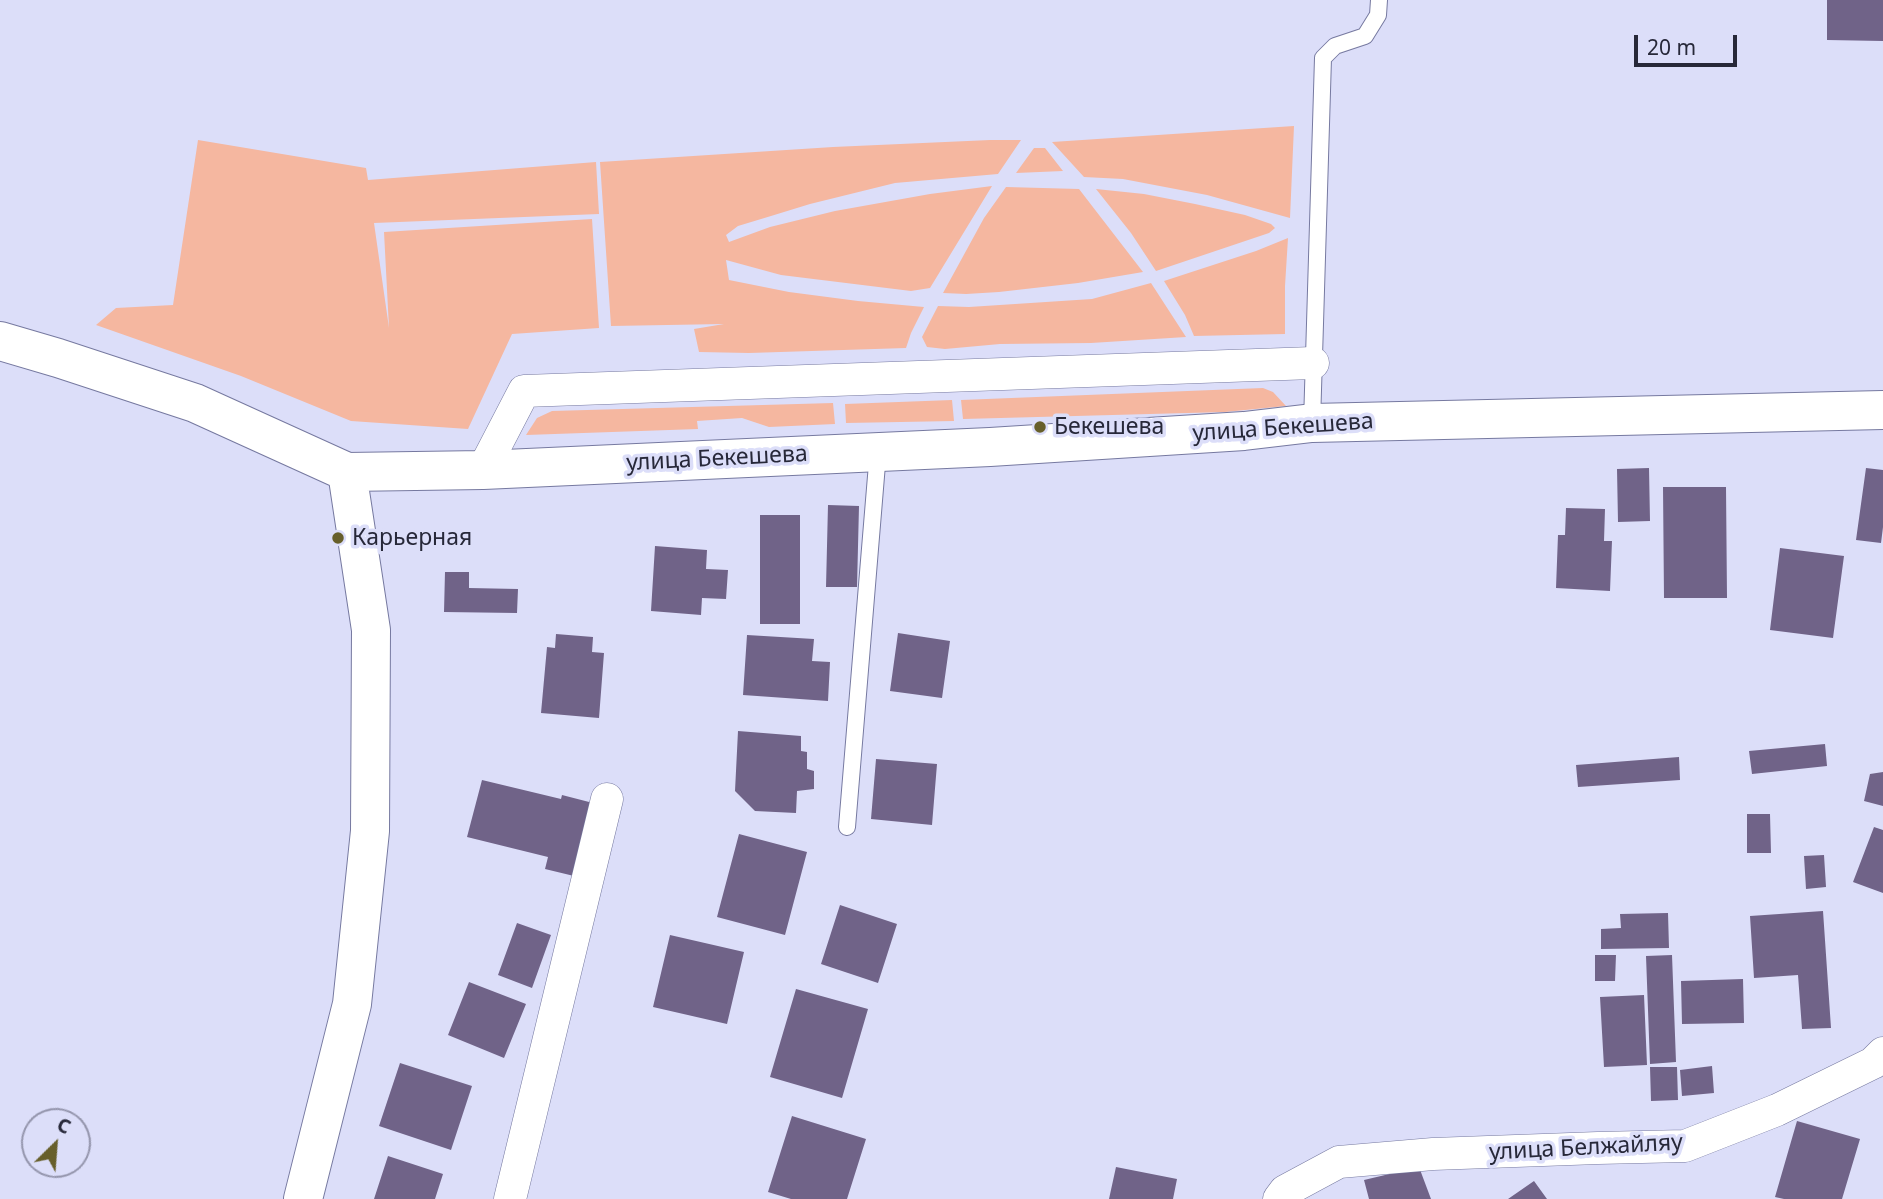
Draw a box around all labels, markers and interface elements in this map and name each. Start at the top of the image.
scale bar [1638,21,1741,65]
text: 20 m [1647,33,1696,61]
street label: улица Бекешева [1192,408,1374,448]
place label: Бекешева [1054,413,1164,441]
marker: Бекешева [1032,419,1048,435]
street label: улица Бекешева [626,440,808,478]
place label: Карьерная [352,524,472,552]
marker: Карьерная [330,530,346,546]
north arrow [21,1108,91,1178]
text: С [53,1111,75,1140]
street label: улица Белжайляу [1488,1129,1684,1167]

